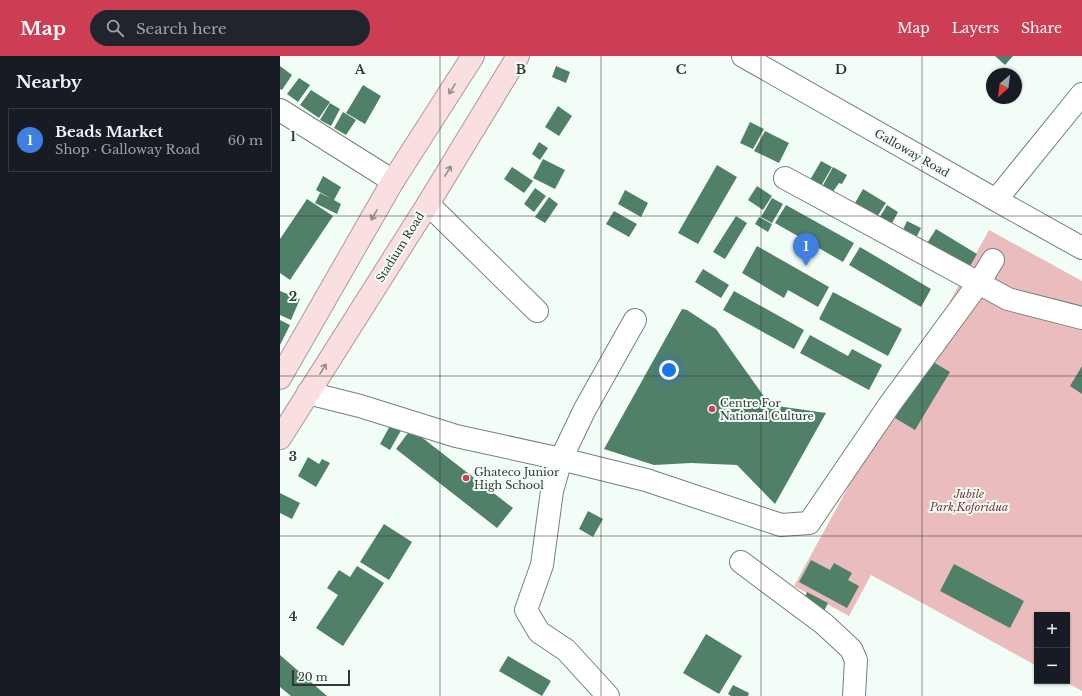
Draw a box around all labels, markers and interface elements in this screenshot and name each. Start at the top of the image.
search box [90,10,370,46]
text: Map [20,17,66,40]
icon: search [104,17,126,39]
text: Search here [136,19,227,38]
text: Map [897,19,930,37]
text: Layers [952,19,999,37]
text: Share [1021,19,1062,37]
text: A [354,61,366,78]
text: B [516,61,526,78]
text: C [676,61,687,78]
text: D [835,61,847,78]
north arrow [986,68,1022,104]
text: Nearby [16,72,82,93]
one-way arrow [448,83,456,94]
text: Beads Market [55,122,163,141]
street label: Galloway Road [872,126,952,180]
text: 1 [290,128,296,145]
text: 1 [27,132,33,149]
text: 60 m [228,132,263,149]
text: Shop · Galloway Road [55,141,200,158]
one-way arrow [445,165,453,177]
one-way arrow [369,209,377,221]
street label: Stadium Road [373,209,427,285]
pin: 1 [793,233,819,266]
text: 2 [289,288,297,305]
your location [659,360,679,380]
one-way arrow [319,364,327,375]
place label: Centre For National Culture [720,396,814,423]
marker: Centre For National Culture [707,404,717,414]
text: 3 [289,448,297,465]
place label: Ghateco Junior High School [474,465,560,492]
marker: Ghateco Junior High School [461,473,471,483]
park label: Jubile Park,Koforidua [929,487,1008,514]
text: 4 [289,608,298,625]
map controls [1034,612,1070,684]
button: + [1034,612,1070,648]
button: − [1034,648,1070,684]
scale bar [292,668,350,687]
text: 20 m [298,670,328,684]

